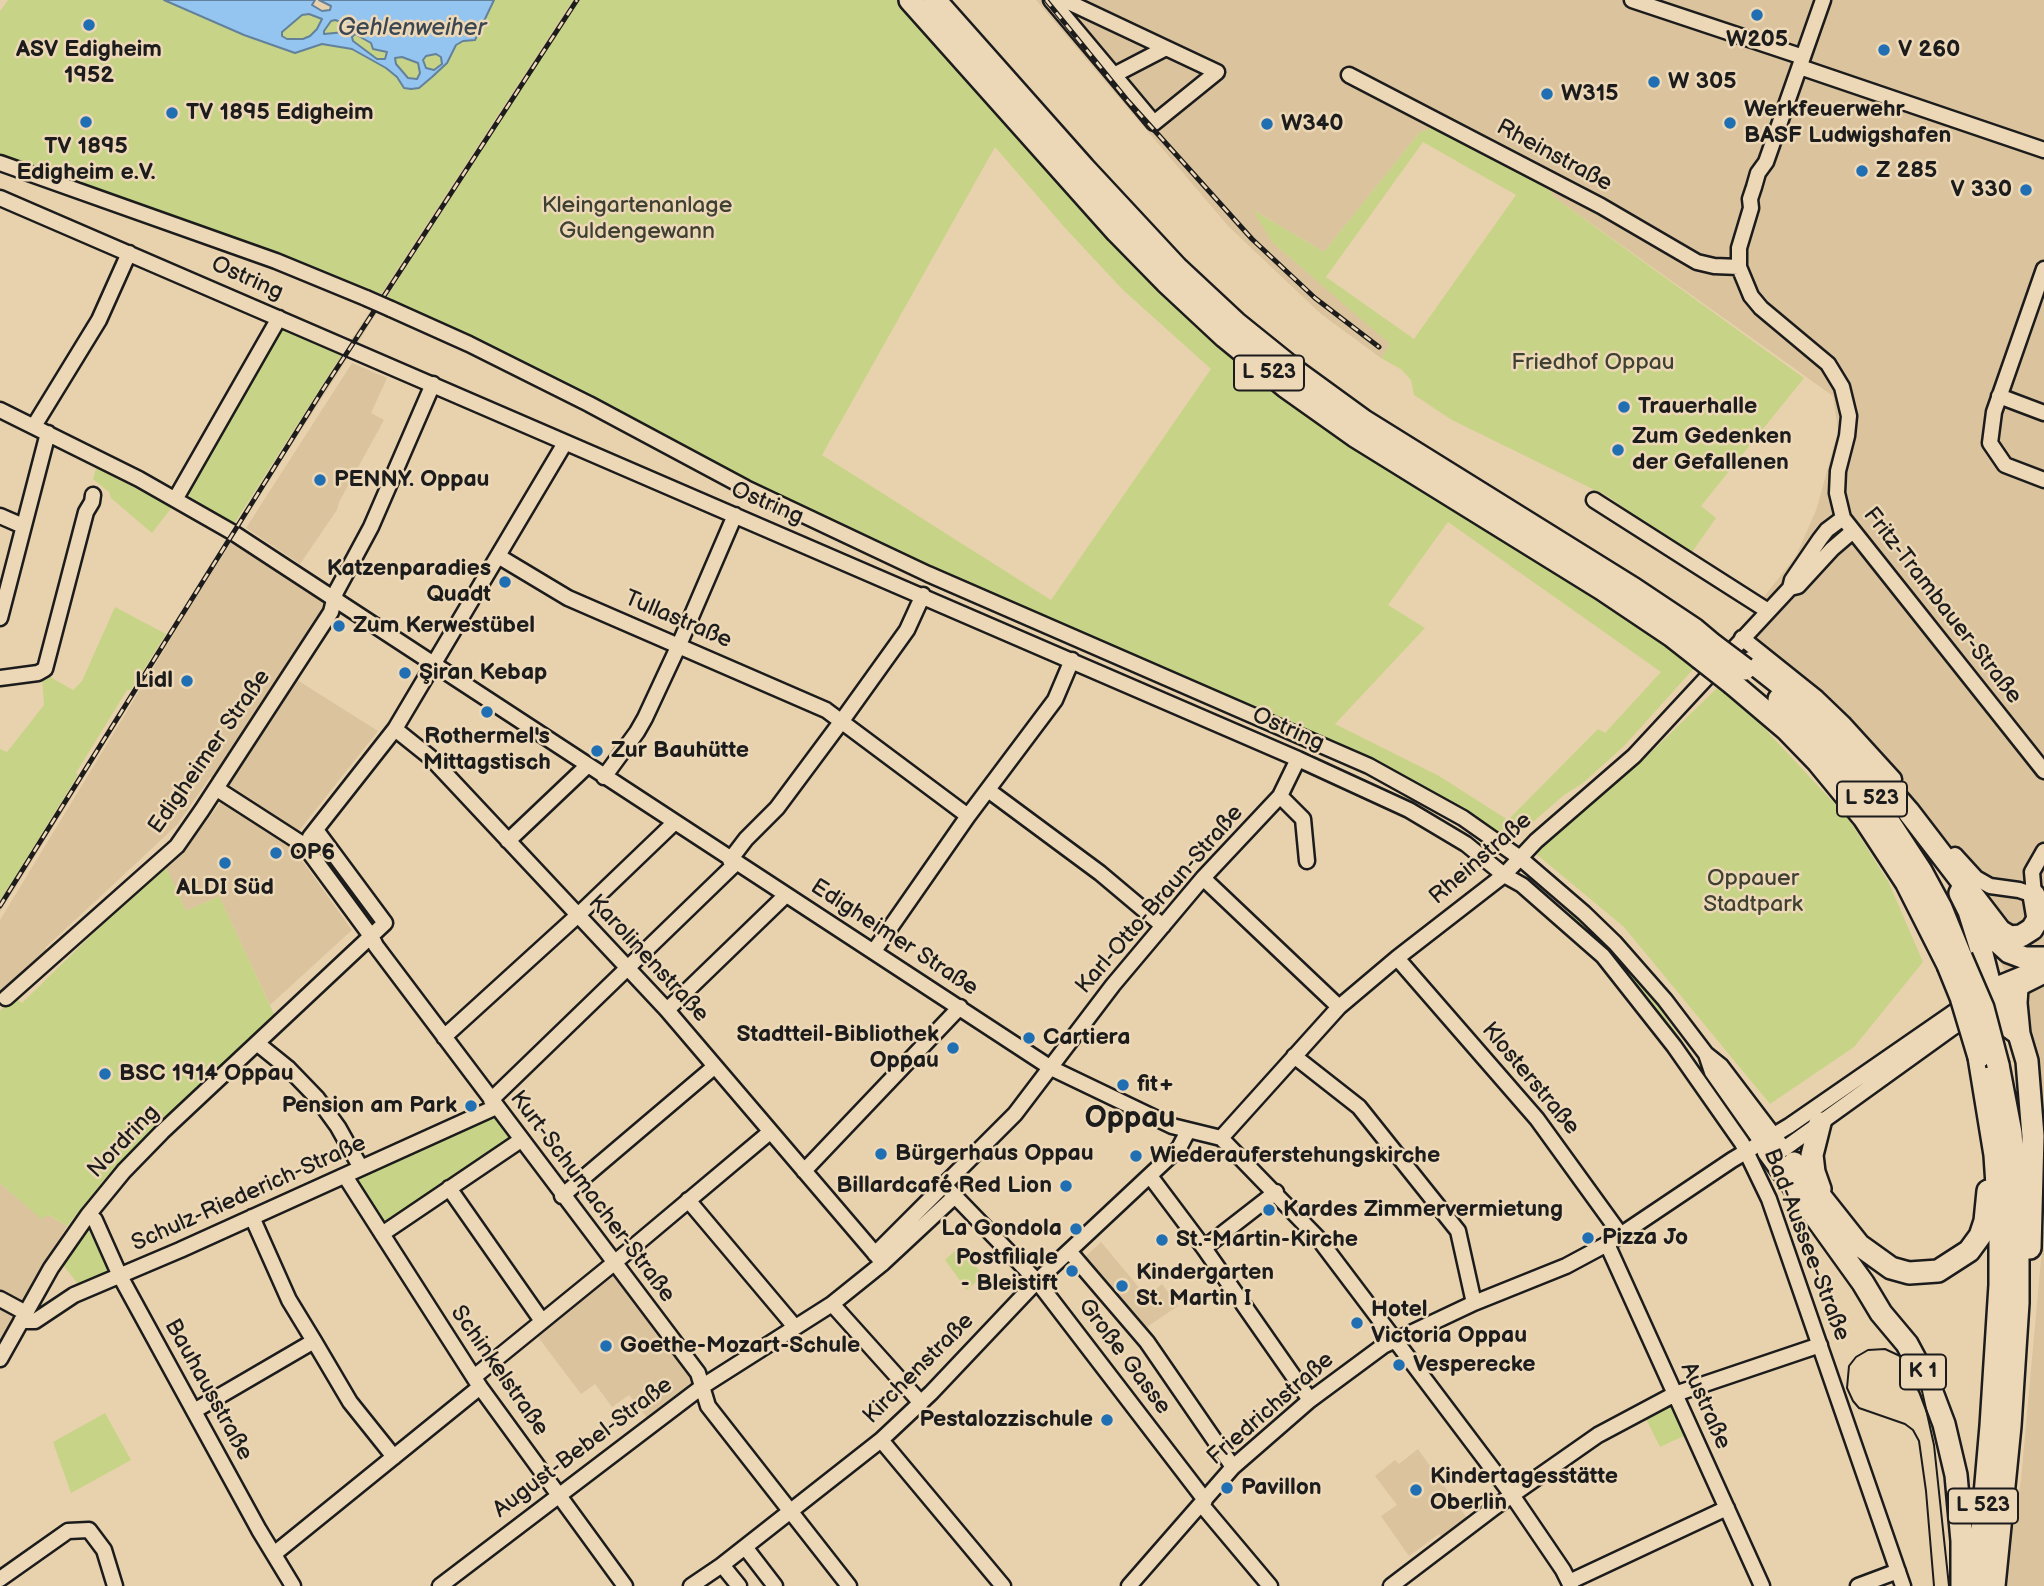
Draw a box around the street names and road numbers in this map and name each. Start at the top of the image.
street label: Rheinstraße [1492,114,1616,198]
street label: Ostring [207,251,287,307]
road number: L 523 [1234,356,1304,390]
street label: Ostring [727,476,807,532]
street label: Fritz-Trambauer-Straße [1857,502,2027,710]
street label: Tullastraße [620,585,736,655]
street label: Edigheimer Straße [143,665,277,839]
street label: Ostring [1248,702,1328,758]
road number: L 523 [1837,782,1907,816]
street label: Karl-Otto-Braun-Straße [1071,800,1249,1000]
street label: Rheinstraße [1424,807,1538,911]
street label: Edigheimer Straße [805,874,983,1002]
street label: Karolinenstraße [582,889,714,1029]
street label: Klosterstraße [1475,1017,1585,1141]
street label: Kurt-Schumacher-Straße [503,1086,681,1308]
street label: Nordring [82,1100,166,1184]
street label: Schulz-Riederich-Straße [128,1130,370,1258]
street label: Bad-Aussee-Straße [1757,1145,1855,1345]
street label: Große Gasse [1072,1294,1176,1420]
street label: Schinkelstraße [444,1301,554,1441]
street label: Kirchenstraße [858,1308,980,1430]
street label: Bauhausstraße [158,1315,258,1465]
street label: Friedrichstraße [1202,1347,1340,1471]
road number: K 1 [1900,1354,1946,1390]
street label: Austraße [1674,1358,1736,1454]
street label: August-Bebel-Straße [488,1372,678,1524]
road number: L 523 [1948,1488,2018,1524]

